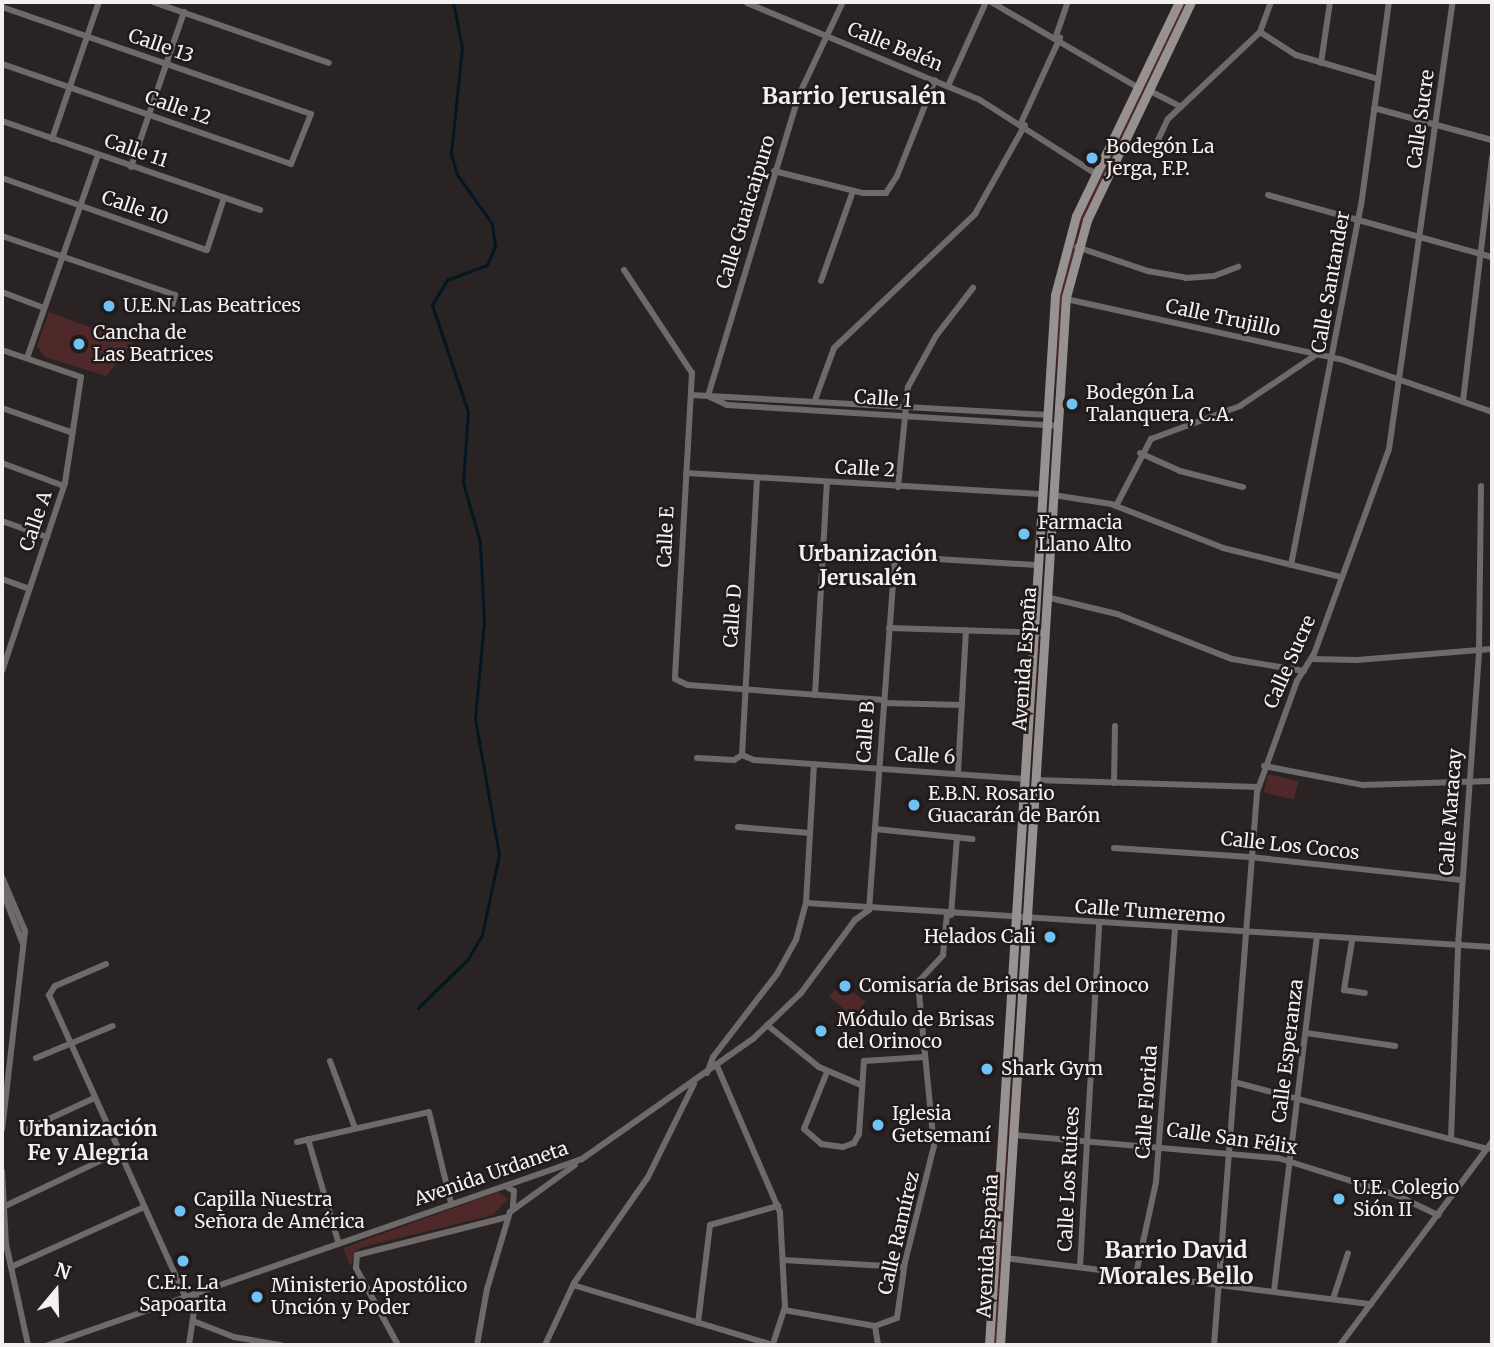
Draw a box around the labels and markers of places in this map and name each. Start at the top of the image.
place label: Bodegón La Jerga, F.P. [1106,136,1214,180]
marker: Bodegón La Jerga, F.P. [1084,150,1100,166]
place label: U.E.N. Las Beatrices [123,295,301,317]
marker: U.E.N. Las Beatrices [101,298,117,314]
place label: Cancha de Las Beatrices [93,322,214,366]
marker: Cancha de Las Beatrices [71,336,87,352]
place label: Bodegón La Talanquera, C.A. [1086,382,1234,426]
marker: Bodegón La Talanquera, C.A. [1064,396,1080,412]
place label: Farmacia Llano Alto [1038,512,1131,556]
marker: Farmacia Llano Alto [1016,526,1032,542]
place label: E.B.N. Rosario Guacarán de Barón [928,783,1100,827]
marker: E.B.N. Rosario Guacarán de Barón [906,797,922,813]
place label: Helados Cali [924,926,1036,948]
marker: Helados Cali [1042,929,1058,945]
place label: Comisaría de Brisas del Orinoco [859,975,1149,997]
marker: Comisaría de Brisas del Orinoco [837,978,853,994]
place label: Módulo de Brisas del Orinoco [837,1009,995,1053]
marker: Módulo de Brisas del Orinoco [811,1021,831,1041]
place label: Shark Gym [1001,1058,1103,1080]
marker: Shark Gym [979,1061,995,1077]
place label: Iglesia Getsemaní [892,1103,991,1147]
marker: Iglesia Getsemaní [870,1117,886,1133]
place label: U.E. Colegio Sión II [1353,1177,1459,1221]
place label: Capilla Nuestra Señora de América [194,1189,365,1233]
marker: U.E. Colegio Sión II [1331,1191,1347,1207]
marker: Capilla Nuestra Señora de América [172,1203,188,1219]
marker: C.E.I. La Sapoarita [175,1253,191,1269]
place label: C.E.I. La Sapoarita [139,1272,227,1316]
place label: Ministerio Apostólico Unción y Poder [271,1275,467,1319]
marker: Ministerio Apostólico Unción y Poder [249,1289,265,1305]

